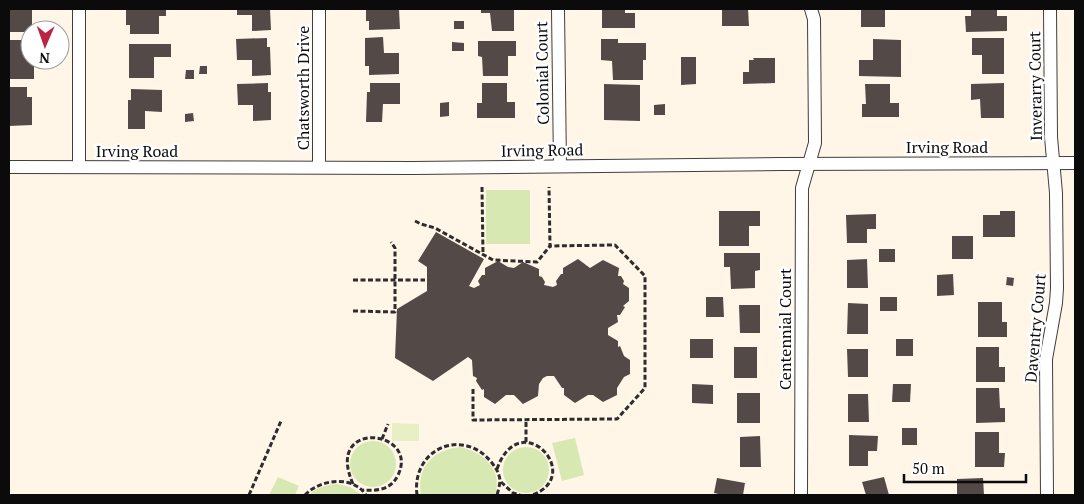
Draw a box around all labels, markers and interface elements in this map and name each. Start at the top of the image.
north arrow [20,20,70,70]
street label: Colonial Court [530,21,554,125]
street label: Chatsworth Drive [292,26,314,150]
street label: Inverarry Court [1023,31,1047,141]
text: N [39,49,50,68]
street label: Irving Road [906,136,988,158]
street label: Irving Road [501,138,584,162]
street label: Irving Road [96,140,178,162]
street label: Centennial Court [774,268,796,390]
street label: Daventry Court [1019,273,1051,383]
scale bar [904,452,1026,484]
text: 50 m [912,458,945,478]

